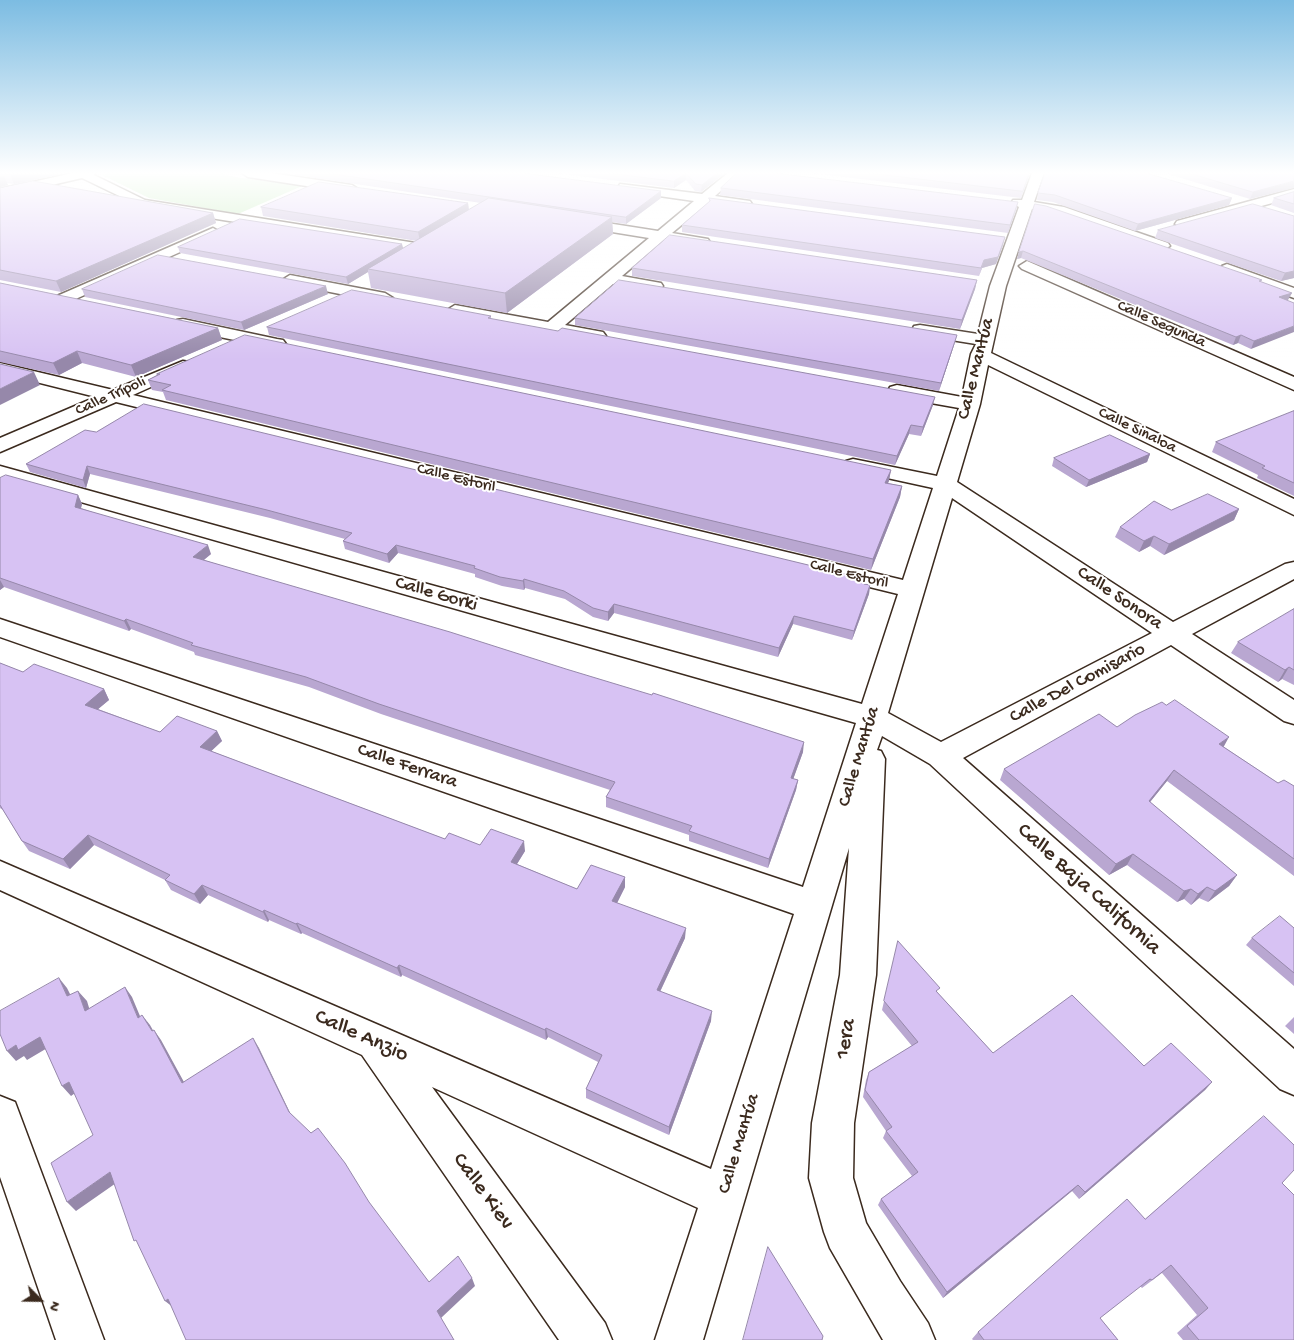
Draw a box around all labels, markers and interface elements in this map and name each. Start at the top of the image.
street label: Calle Segunda [1114,297,1208,353]
street label: Calle Mantúa [953,316,1001,422]
street label: Calle Trípoli [73,373,149,421]
street label: Calle Sinaloa [1095,404,1179,458]
street label: Calle Estoril [415,460,497,498]
street label: Calle Estoril [808,556,890,594]
street label: Calle Sonora [1072,562,1166,636]
street label: Calle Gorki [392,572,480,618]
street label: Calle Del Comisario [1006,639,1150,729]
street label: Calle Mantúa [834,704,886,810]
street label: Calle Ferrara [354,739,460,795]
street label: Calle Baja California [1010,818,1166,962]
street label: Calle Anzio [310,1005,412,1069]
street label: 1era [831,1017,863,1061]
street label: Calle Mantúa [714,1091,766,1197]
street label: Calle Kiev [445,1149,519,1235]
north arrow [15,1275,65,1325]
text: N [45,1299,64,1314]

